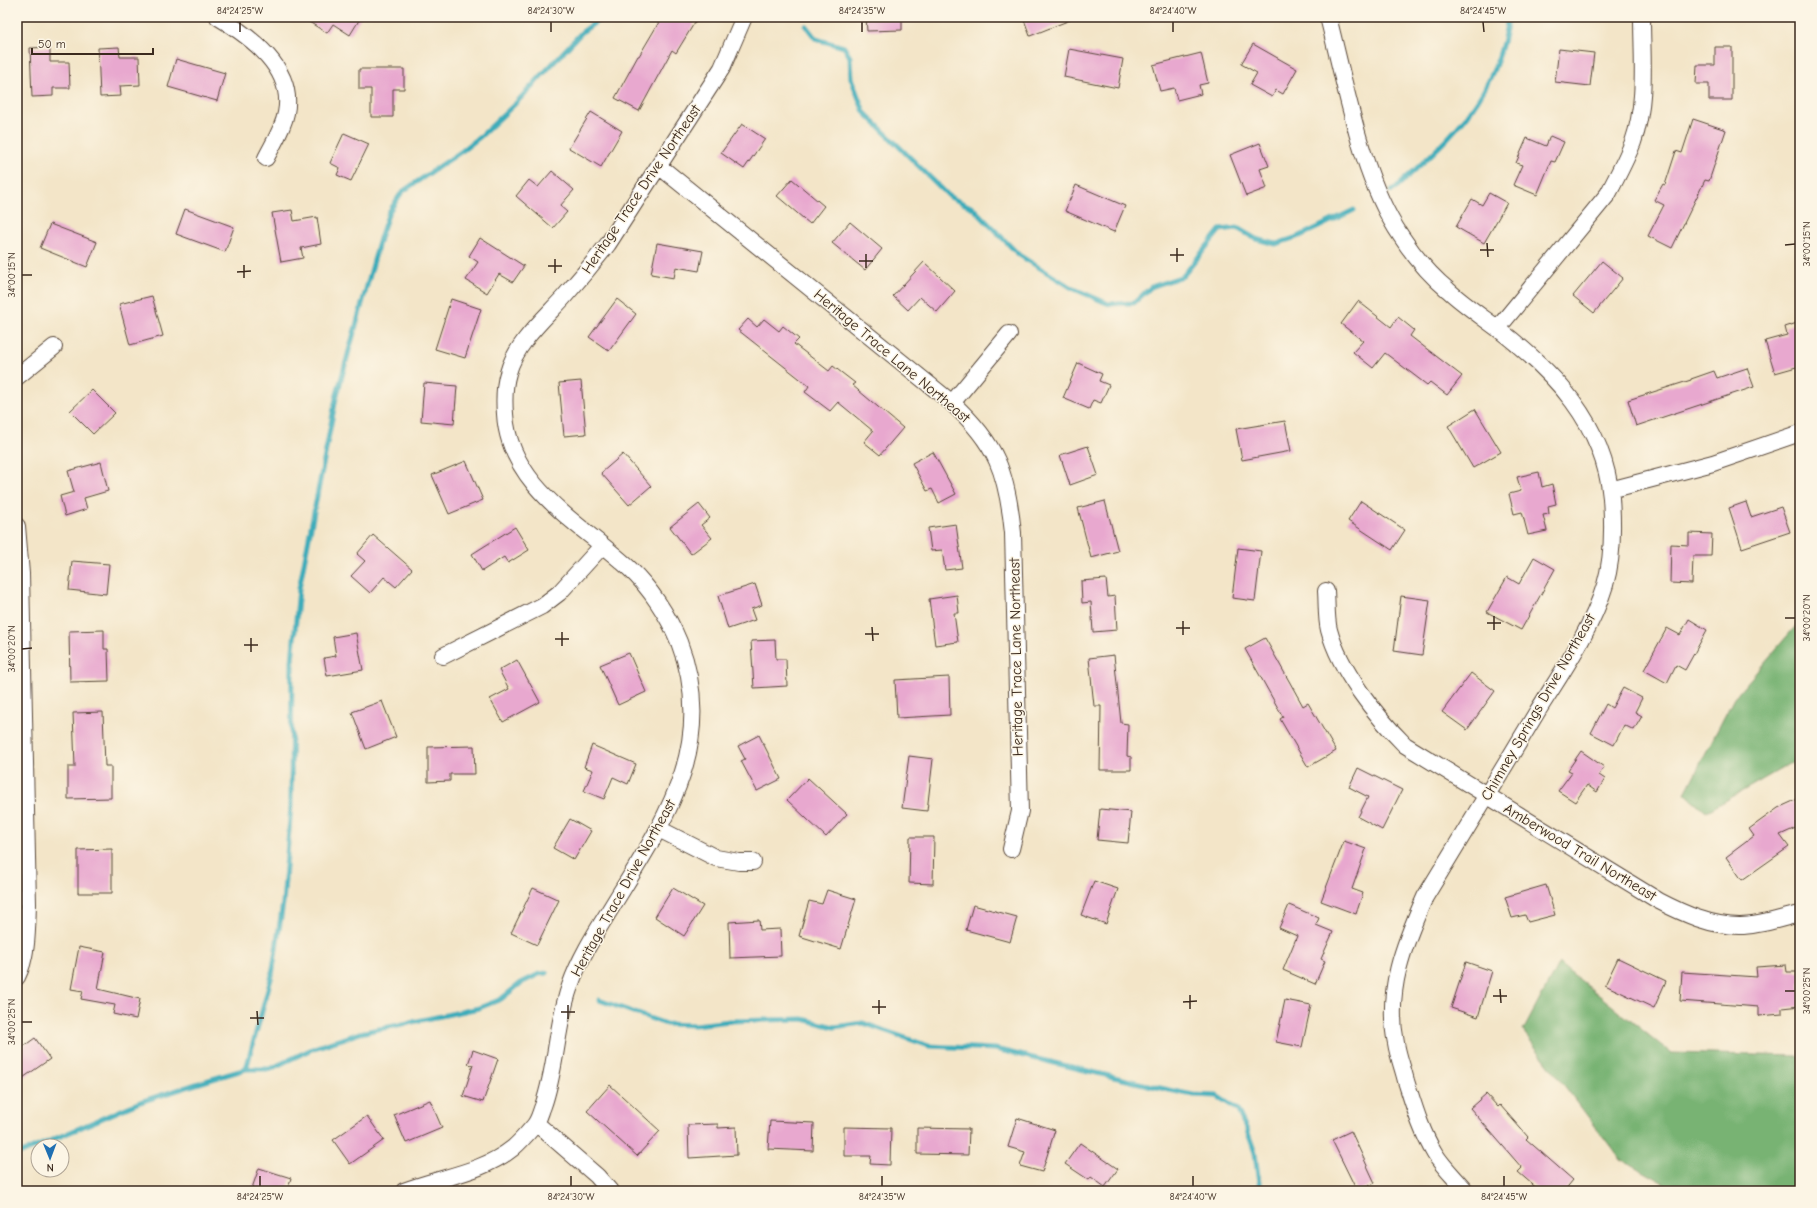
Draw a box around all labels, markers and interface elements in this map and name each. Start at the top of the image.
text: 84°24'25"W [217,5,264,17]
text: 84°24'30"W [527,5,575,17]
text: 84°24'35"W [839,5,885,17]
text: 84°24'40"W [1150,5,1197,17]
text: 84°24'45"W [1460,5,1506,17]
scale bar [32,30,153,56]
text: 50 m [38,37,66,51]
street label: Heritage Trace Drive Northeast [578,100,705,277]
text: 34°00'15"N [1801,221,1813,267]
text: 34°00'15"N [6,252,18,298]
street label: Heritage Trace Lane Northeast [810,285,974,427]
street label: Heritage Trace Lane Northeast [1005,557,1027,756]
text: 34°00'20"N [1801,594,1813,642]
street label: Chimney Springs Drive Northeast [1477,610,1599,804]
text: 34°00'20"N [6,625,18,673]
street label: Heritage Trace Drive Northeast [567,796,680,980]
street label: Amberwood Trail Northeast [1500,799,1660,905]
text: 34°00'25"N [1801,968,1813,1014]
text: 34°00'25"N [6,999,18,1045]
north arrow [30,1138,70,1178]
text: N [46,1161,54,1174]
text: 84°24'25"W [237,1191,284,1203]
text: 84°24'30"W [547,1191,595,1203]
text: 84°24'35"W [859,1191,905,1203]
text: 84°24'40"W [1170,1191,1217,1203]
text: 84°24'45"W [1481,1191,1527,1203]

